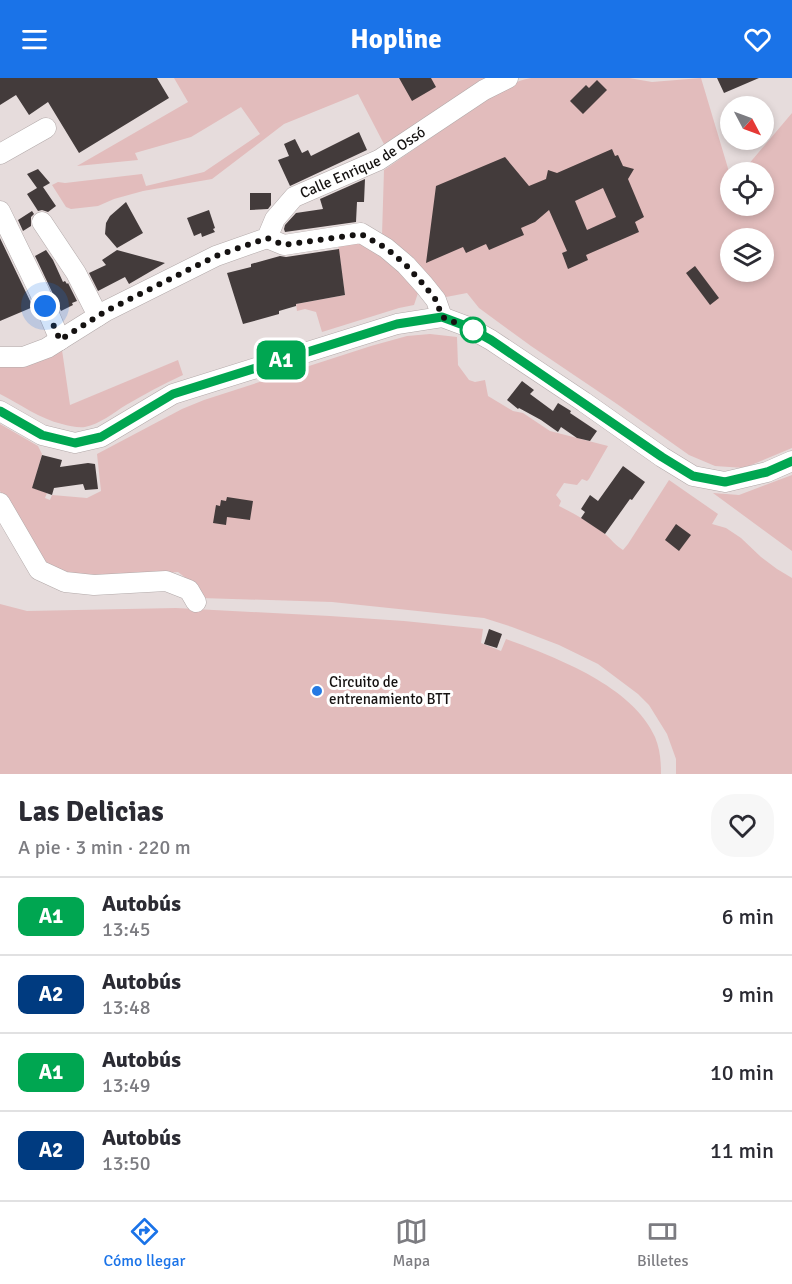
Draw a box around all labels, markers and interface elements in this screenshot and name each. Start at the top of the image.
icon: menu [18,23,51,56]
text: Hopline [350,23,442,56]
icon: heart [741,23,774,56]
north arrow [720,96,774,150]
map controls [720,96,774,282]
street label: Calle Enrique de Ossó [297,123,429,202]
button: locate [720,162,774,216]
button: layers [720,228,774,282]
your location [30,291,60,321]
unlabelled marker [460,317,486,343]
line badge: A1 [254,340,308,380]
text: A1 [269,347,293,373]
place label: Circuito de entrenamiento BTT [329,673,451,708]
marker: Circuito de entrenamiento BTT [310,684,324,698]
button: heart [711,794,774,857]
text: Las Delicias [18,795,164,829]
text: A pie · 3 min · 220 m [18,835,191,860]
text: Autobús [102,890,181,917]
text: A1 [39,903,63,929]
text: 6 min [722,903,774,930]
text: 13:45 [102,917,151,942]
text: Autobús [102,968,181,995]
text: A2 [39,981,63,1007]
text: 9 min [722,981,774,1008]
text: 13:48 [102,995,151,1020]
text: Autobús [102,1046,181,1073]
text: A1 [39,1059,63,1085]
text: 10 min [710,1059,774,1086]
text: 13:49 [102,1073,151,1098]
text: Autobús [102,1124,181,1151]
text: A2 [39,1137,63,1163]
text: 11 min [710,1137,774,1164]
text: 13:50 [102,1151,151,1176]
tab: Cómo llegar [103,1215,185,1271]
tab: Mapa [392,1215,430,1271]
tab: Billetes [637,1215,689,1271]

